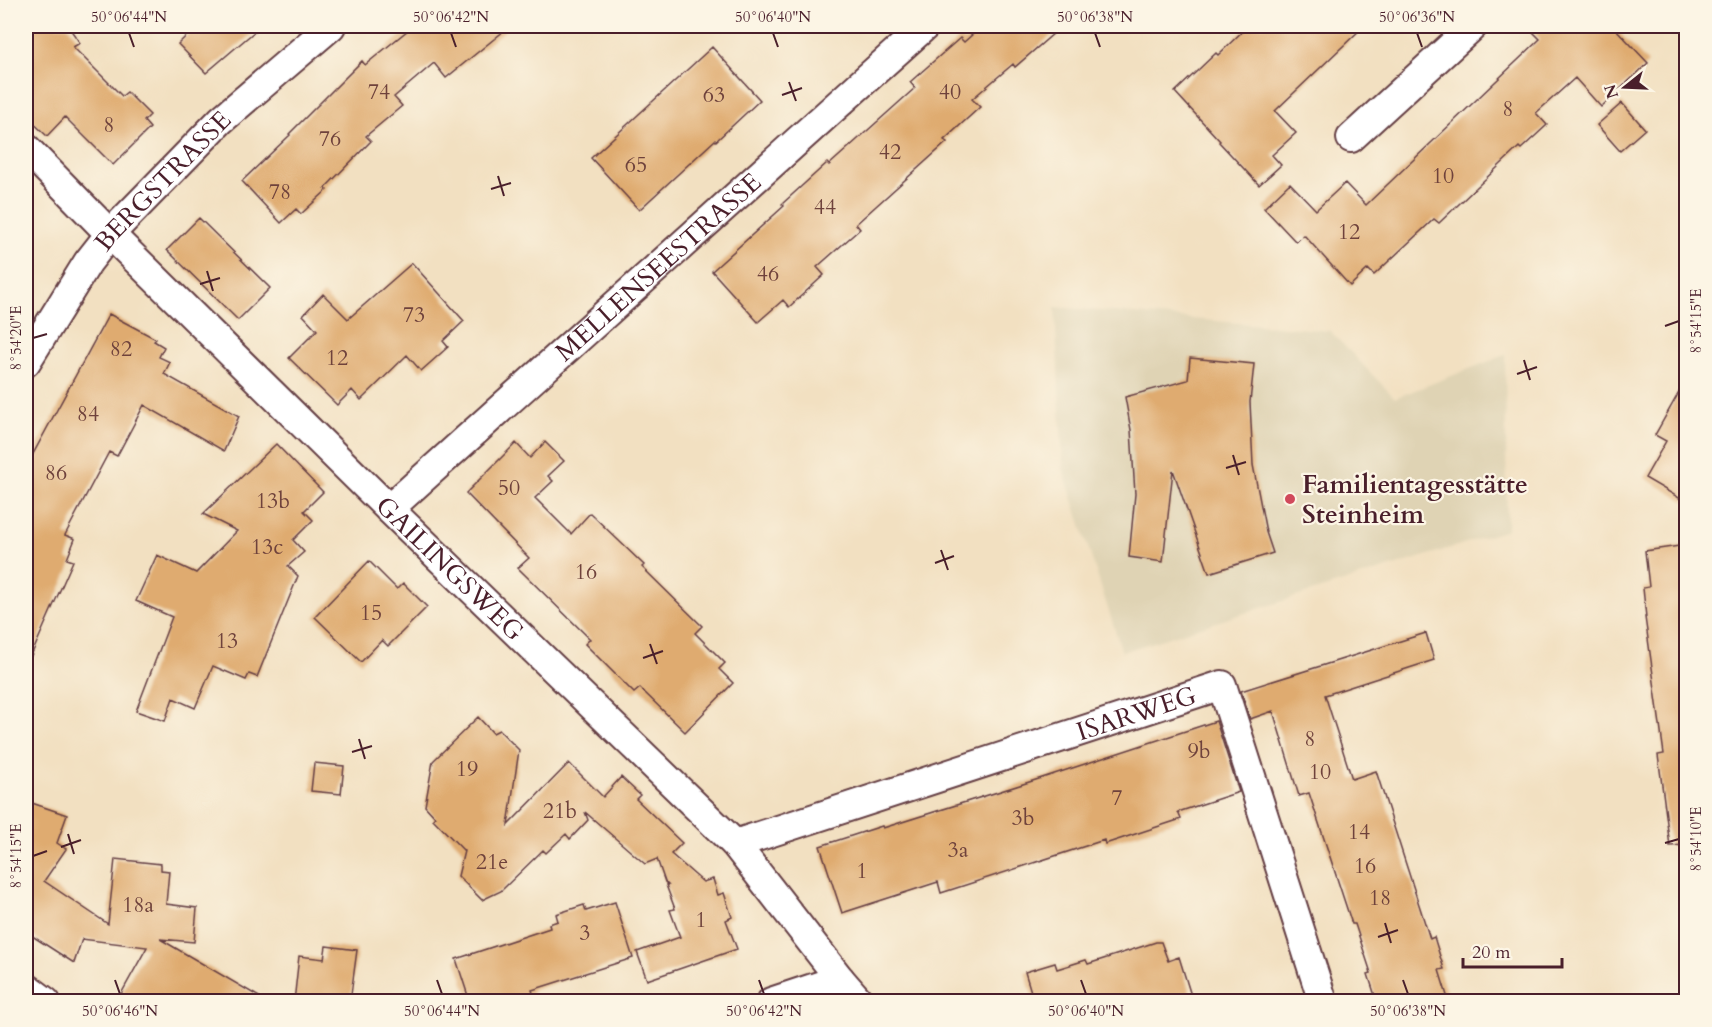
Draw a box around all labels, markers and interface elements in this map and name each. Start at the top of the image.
text: 50°06'44"N [91,7,167,27]
text: 50°06'42"N [413,7,489,27]
text: 50°06'40"N [735,7,811,27]
text: 50°06'38"N [1057,7,1133,27]
text: 50°06'36"N [1379,7,1455,27]
north arrow [1595,57,1655,117]
house number: 74 [368,77,390,107]
house number: 40 [939,77,961,107]
house number: 63 [703,80,725,110]
text: N [1599,81,1624,101]
house number: 8 [1502,94,1514,124]
street label: BERGSTRASSE [86,103,239,258]
house number: 8 [103,110,115,140]
house number: 76 [319,124,341,154]
house number: 42 [879,137,901,167]
house number: 65 [625,150,647,180]
house number: 10 [1432,161,1454,191]
street label: MELLENSEESTRASSE [548,165,769,369]
house number: 78 [269,177,291,207]
house number: 44 [814,192,836,222]
house number: 12 [1338,217,1360,247]
house number: 46 [757,259,779,289]
text: 8°54'15"E [1686,289,1706,353]
house number: 73 [403,300,425,330]
text: 8°54'20"E [6,306,26,370]
house number: 82 [110,334,132,364]
house number: 12 [326,343,348,373]
house number: 84 [77,399,99,429]
house number: 86 [45,458,67,488]
place label: Familientagesstätte Steinheim [1302,467,1528,532]
house number: 50 [498,473,520,503]
house number: 13b [256,486,290,516]
street label: GAILINGSWEG [368,489,532,648]
marker: Familientagesstätte Steinheim [1283,492,1297,506]
house number: 13c [251,532,283,562]
house number: 16 [575,557,597,587]
house number: 15 [360,598,382,628]
house number: 13 [216,626,238,656]
street label: ISARWEG [1072,678,1201,749]
house number: 8 [1304,724,1316,754]
house number: 9b [1187,736,1211,766]
house number: 19 [456,754,478,784]
house number: 10 [1309,757,1331,787]
house number: 7 [1111,783,1123,813]
house number: 21b [543,796,577,826]
house number: 3b [1011,803,1035,833]
text: 8°54'10"E [1686,807,1706,871]
house number: 14 [1348,817,1370,847]
text: 8°54'15"E [6,824,26,888]
house number: 3a [948,835,969,865]
house number: 21e [476,847,508,877]
house number: 16 [1354,851,1376,881]
house number: 1 [856,856,868,886]
house number: 18 [1369,883,1391,913]
house number: 18a [122,890,155,920]
house number: 1 [695,905,707,935]
house number: 3 [579,918,591,948]
scale bar [1463,931,1562,969]
text: 20 m [1472,940,1511,965]
text: 50°06'46"N [82,1001,158,1021]
text: 50°06'44"N [404,1001,480,1021]
text: 50°06'42"N [726,1001,802,1021]
text: 50°06'40"N [1048,1001,1124,1021]
text: 50°06'38"N [1370,1001,1446,1021]

